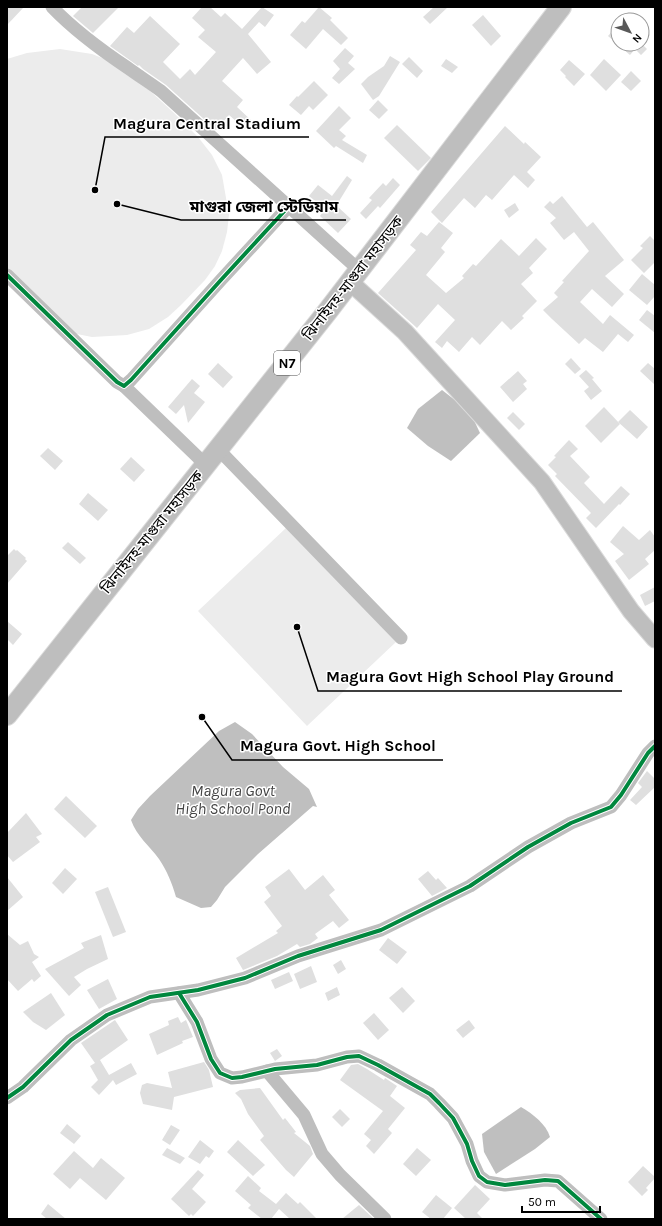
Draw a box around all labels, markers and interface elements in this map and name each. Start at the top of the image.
north arrow [610,12,650,52]
text: N [630,31,645,45]
callout: Magura Central Stadium [105,109,309,137]
text: Magura Central Stadium [113,114,301,133]
callout: মাগুরা জেলা স্টেডিয়াম [181,192,346,220]
text: মাগুরা জেলা স্টেডিয়াম [189,197,339,216]
street label: ঝিনাইদহ-মাগুরা মহাসড়ক [298,212,408,345]
road number: N7 [274,351,300,375]
street label: ঝিনাইদহ-মাগুরা মহাসড়ক [96,466,208,598]
callout: Magura Govt High School Play Ground [318,663,622,691]
text: Magura Govt High School Play Ground [326,667,614,686]
callout: Magura Govt. High School [232,732,443,760]
text: Magura Govt. High School [240,736,436,755]
water label: Magura Govt High School Pond [175,781,291,818]
scale bar [522,1188,600,1214]
text: 50 m [528,1195,556,1209]

